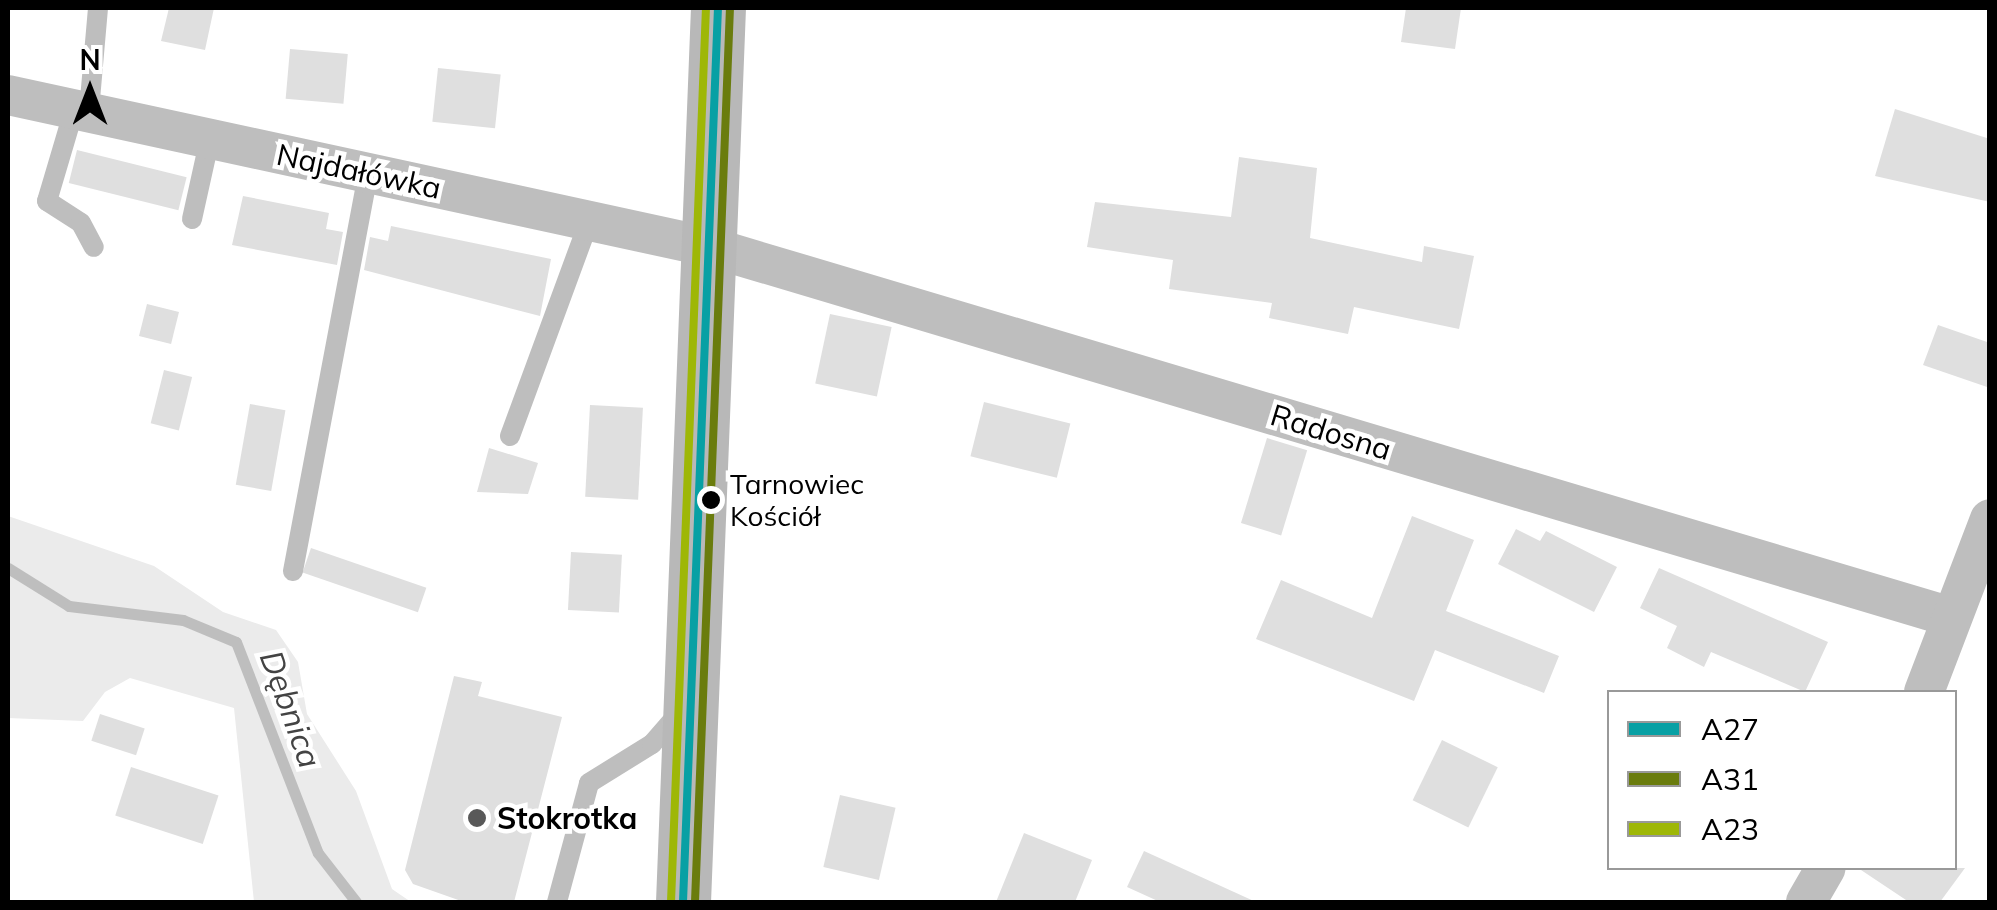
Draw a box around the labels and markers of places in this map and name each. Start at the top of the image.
place label: Tarnowiec Kościół [730,467,864,533]
marker: Tarnowiec Kościół [701,490,721,510]
place label: Stokrotka [497,800,637,836]
marker: Stokrotka [466,807,488,829]

